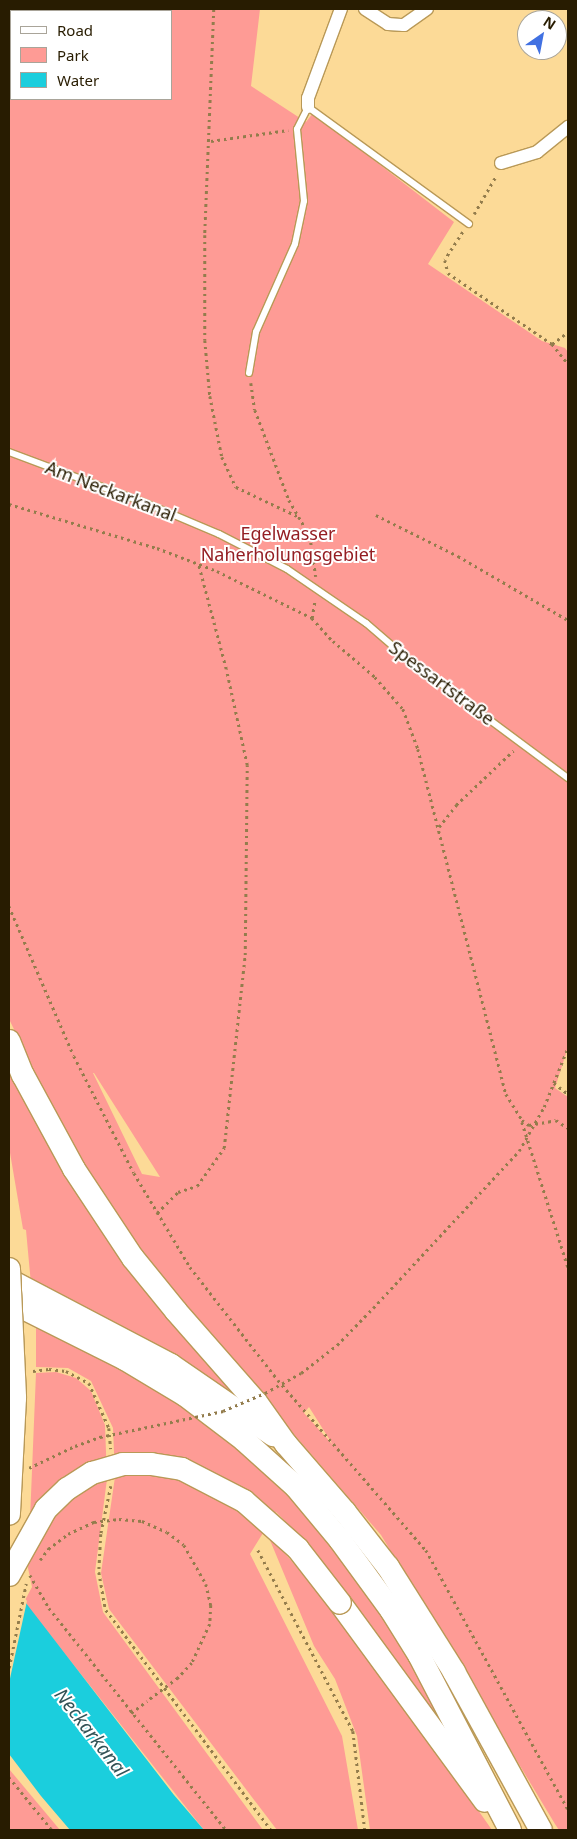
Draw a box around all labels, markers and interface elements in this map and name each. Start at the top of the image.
legend [10,10,172,100]
north arrow [517,10,567,60]
text: N [540,12,560,34]
text: Road [57,20,93,40]
text: Park [57,45,89,65]
text: Water [57,70,99,90]
street label: Am Neckarkanal [43,456,179,526]
park label: Egelwasser Naherholungsgebiet [201,523,375,566]
street label: Spessartstraße [385,636,499,730]
water label: Neckarkanal [49,1684,133,1782]

